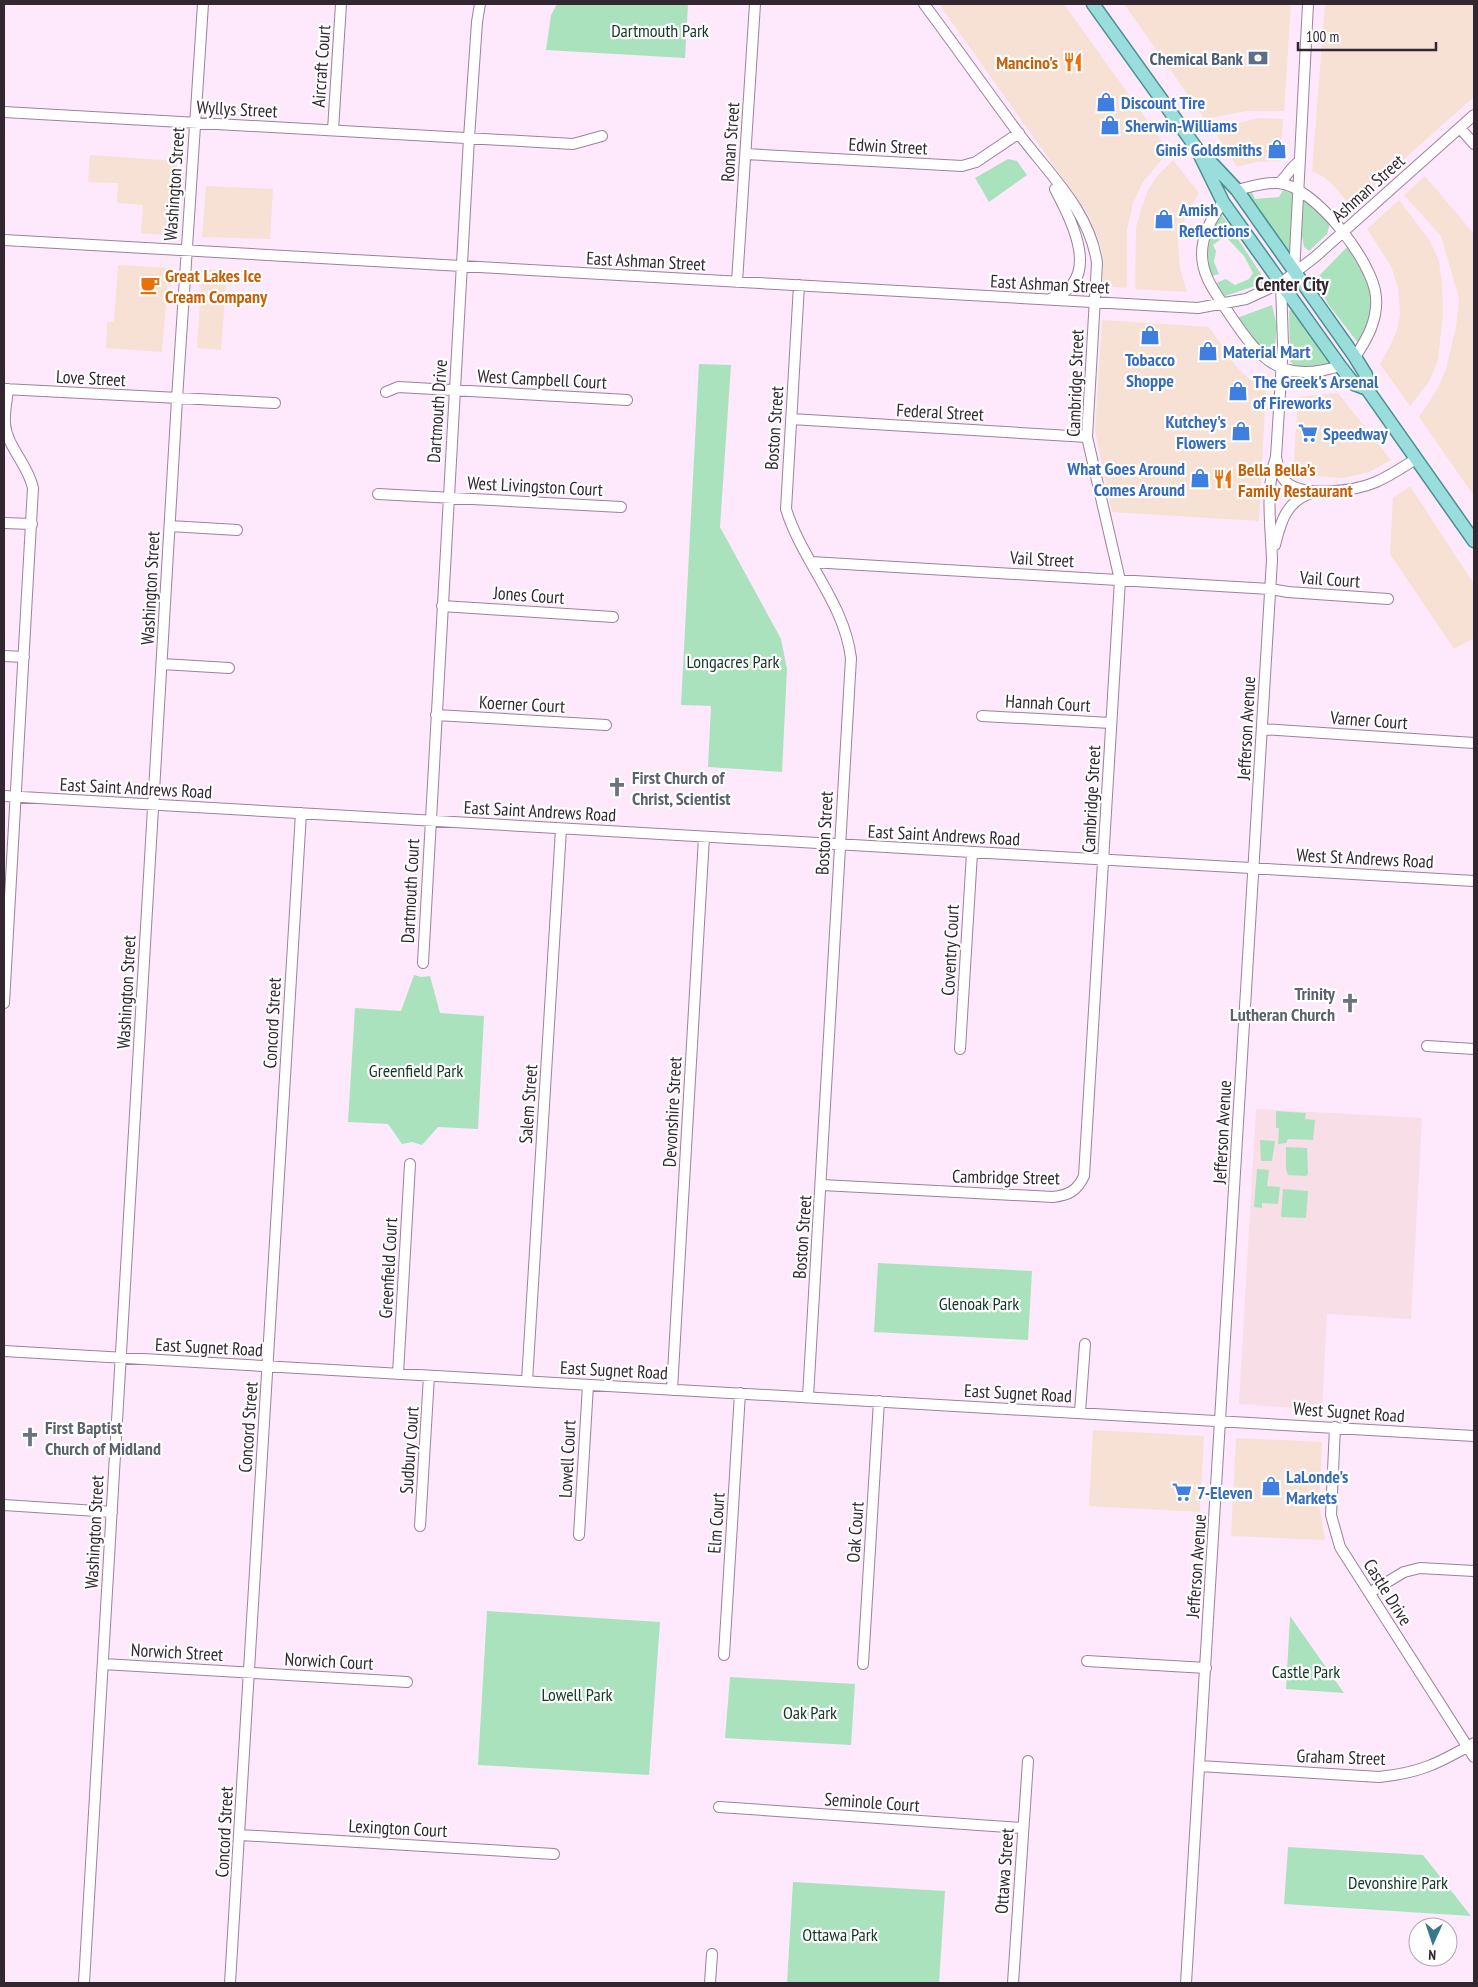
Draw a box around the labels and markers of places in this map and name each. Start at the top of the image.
place label: Chemical Bank [1149,47,1244,70]
bank icon: Chemical Bank [1247,47,1269,69]
place label: Mancino's [996,51,1058,74]
restaurant icon: Mancino's [1062,51,1084,73]
shop icon: Discount Tire [1095,91,1117,113]
place label: Discount Tire [1121,91,1205,114]
shop icon: Sherwin-Williams [1099,114,1121,136]
place label: Sherwin-Williams [1125,114,1237,137]
place label: Ginis Goldsmiths [1156,138,1262,161]
shop icon: Ginis Goldsmiths [1266,138,1288,160]
place label: Amish Reflections [1178,198,1250,242]
shop icon: Amish Reflections [1153,208,1175,230]
place label: Great Lakes Ice Cream Company [165,264,268,308]
cafe icon: Great Lakes Ice Cream Company [139,274,161,296]
shop icon: Tobacco Shoppe [1139,324,1161,346]
shop icon: Material Mart [1197,340,1219,362]
place label: Material Mart [1223,340,1311,363]
place label: Tobacco Shoppe [1125,348,1175,392]
place label: The Greek's Arsenal of Fireworks [1253,370,1379,414]
shop icon: The Greek's Arsenal of Fireworks [1227,380,1249,402]
place label: Kutchey's Flowers [1165,410,1226,454]
shop icon: Kutchey's Flowers [1230,420,1252,442]
supermarket icon: Speedway [1297,422,1319,444]
place label: Speedway [1323,422,1389,445]
place label: What Goes Around Comes Around [1066,457,1185,501]
place label: Bella Bella's Family Restaurant [1238,458,1354,502]
shop icon: What Goes Around Comes Around [1189,467,1211,489]
restaurant icon: Bella Bella's Family Restaurant [1212,468,1234,490]
place label: First Church of Christ, Scientist [632,766,731,810]
church icon: First Church of Christ, Scientist [606,776,628,798]
place label: Trinity Lutheran Church [1230,982,1336,1026]
church icon: Trinity Lutheran Church [1339,992,1361,1014]
place label: First Baptist Church of Midland [45,1416,161,1460]
church icon: First Baptist Church of Midland [19,1426,41,1448]
place label: LaLonde's Markets [1286,1465,1348,1509]
shop icon: LaLonde's Markets [1260,1475,1282,1497]
supermarket icon: 7-Eleven [1171,1481,1193,1503]
place label: 7-Eleven [1197,1481,1253,1504]

